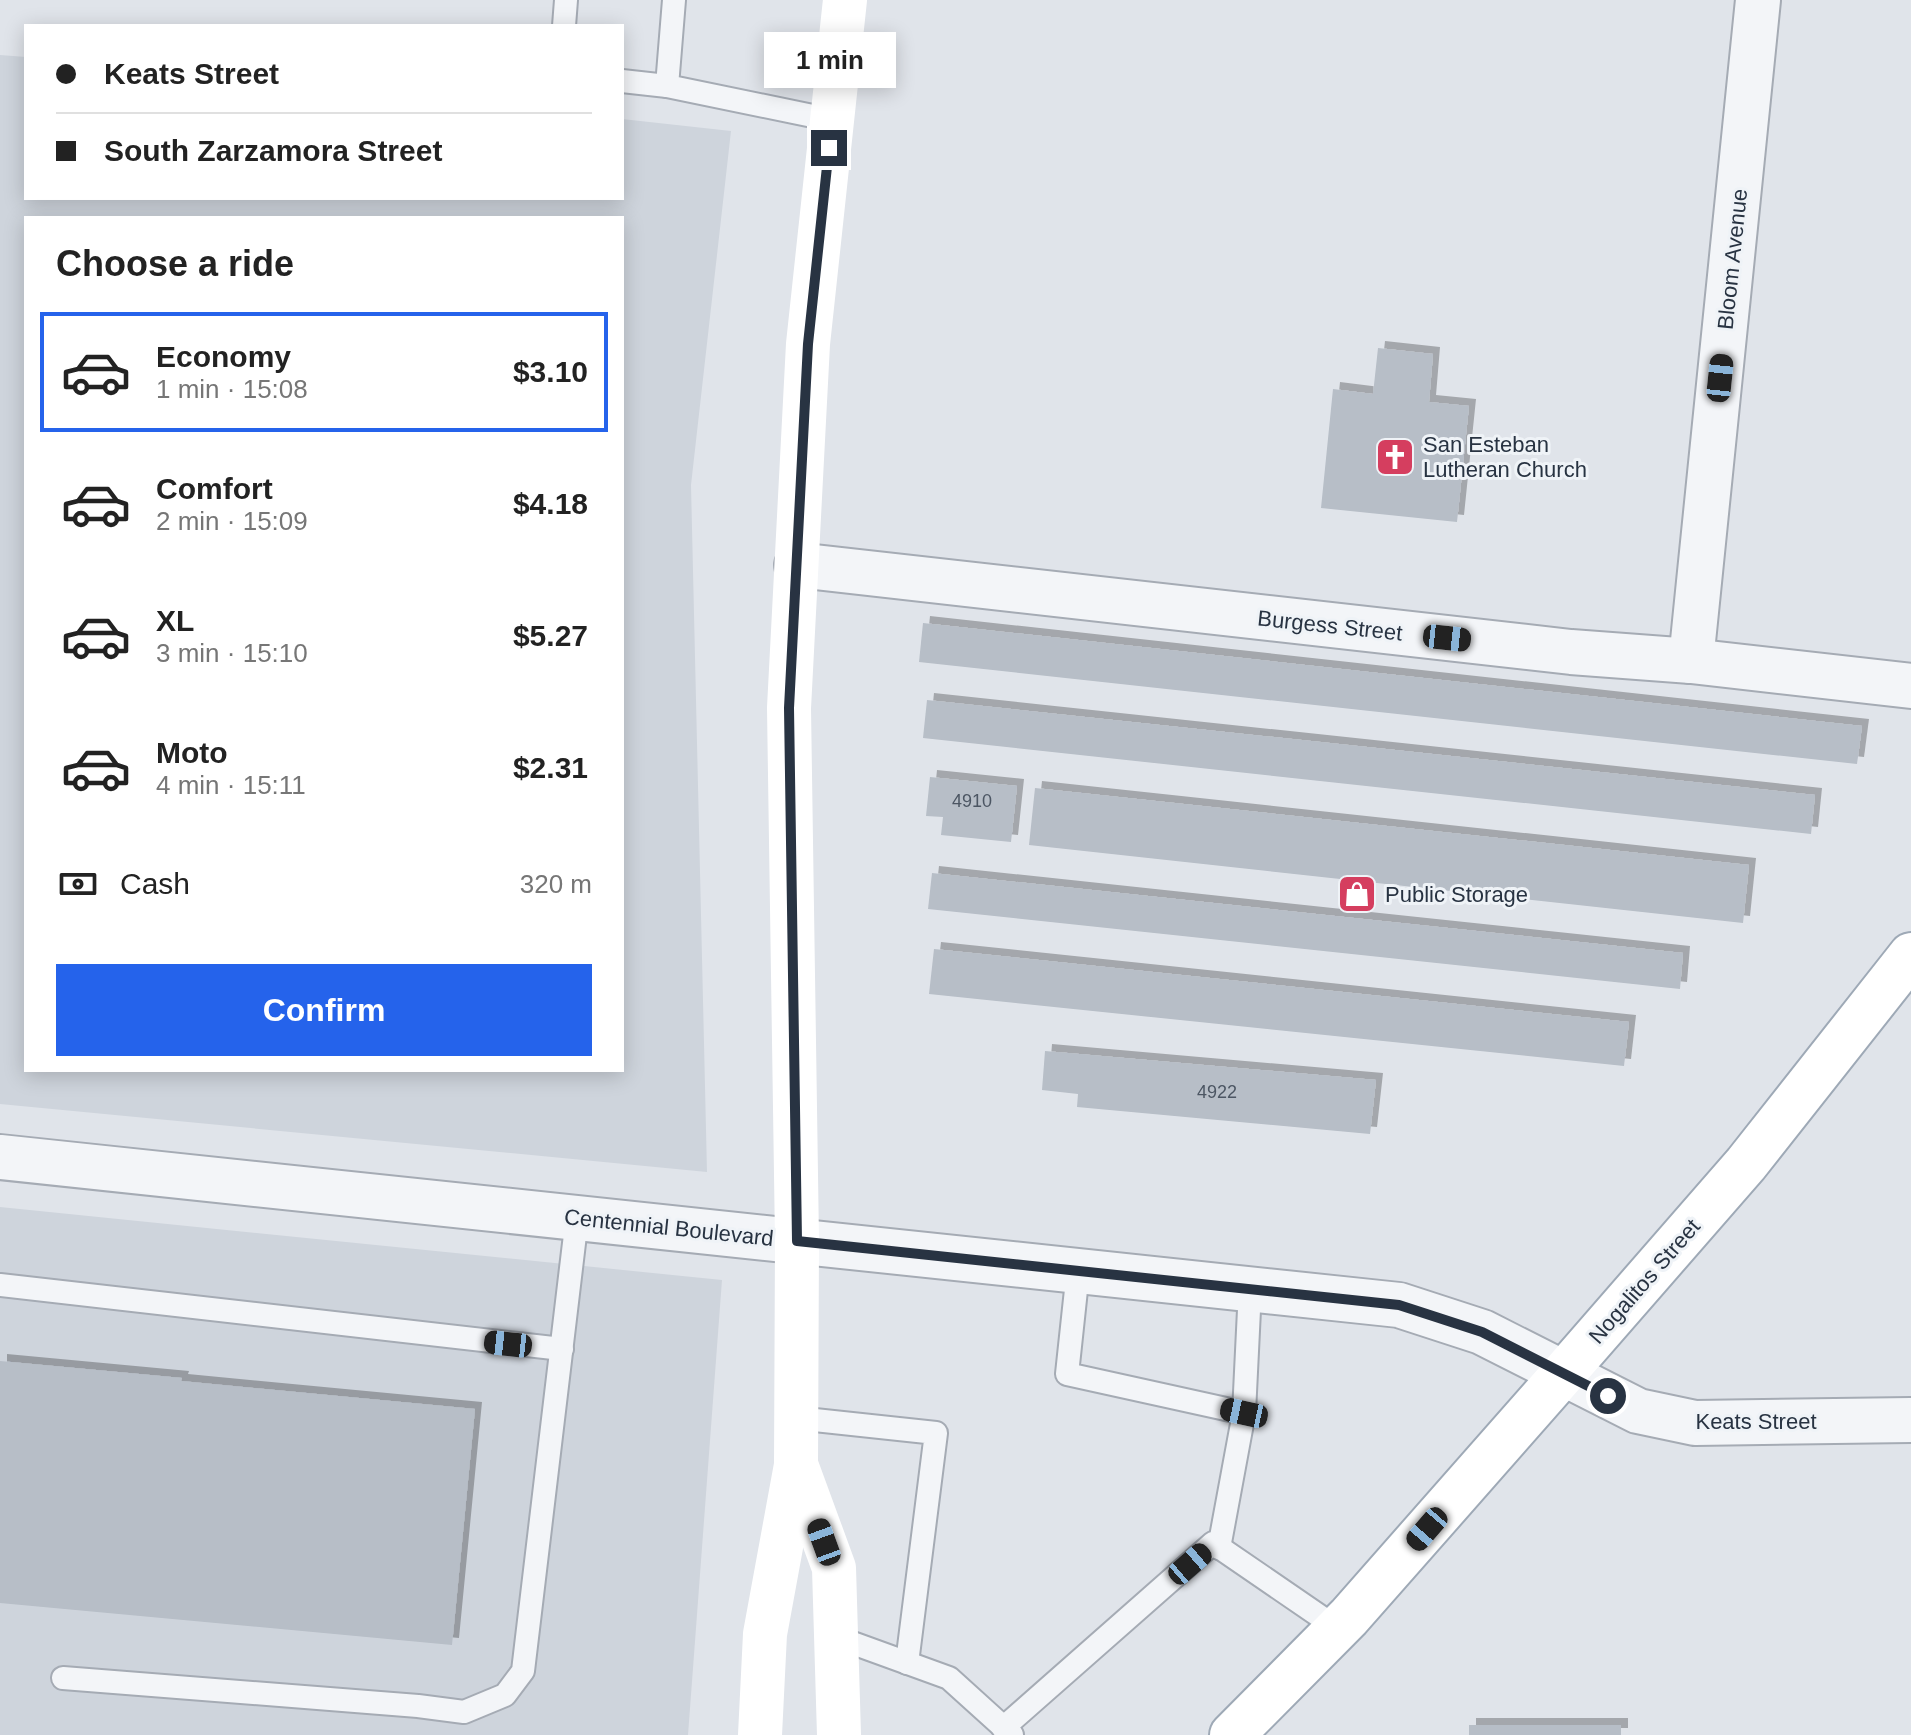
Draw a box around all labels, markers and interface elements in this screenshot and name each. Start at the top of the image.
callout: 1 min [763,32,895,88]
text: 1 min [796,45,864,75]
text: Keats Street [104,57,279,90]
route end [811,130,847,166]
text: South Zarzamora Street [104,134,442,167]
street label: Bloom Avenue [1713,187,1752,331]
text: Choose a ride [56,243,294,284]
icon: car [60,336,132,408]
text: Economy [156,340,291,373]
car [1706,353,1734,403]
text: $3.10 [513,355,588,388]
text: 1 min · 15:08 [156,374,308,404]
place label: San Esteban Lutheran Church [1423,432,1587,482]
church icon: San Esteban Lutheran Church [1374,436,1416,478]
icon: car [60,468,132,540]
text: Comfort [156,472,273,505]
text: $4.18 [513,487,588,520]
text: 2 min · 15:09 [156,506,308,536]
icon: car [60,600,132,672]
text: XL [156,604,194,637]
street label: Burgess Street [1256,605,1404,646]
text: $5.27 [513,619,588,652]
car [1422,624,1472,652]
text: 3 min · 15:10 [156,638,308,668]
icon: car [60,732,132,804]
text: Moto [156,736,228,769]
text: $2.31 [513,751,588,784]
text: 4 min · 15:11 [156,770,306,800]
house number: 4910 [952,791,992,811]
icon: cash [56,862,100,906]
text: Cash [120,867,190,900]
text: 320 m [520,869,592,899]
shop icon: Public Storage [1336,873,1378,915]
place label: Public Storage [1385,882,1528,907]
button: Confirm [56,964,592,1056]
house number: 4922 [1197,1082,1237,1102]
street label: Centennial Boulevard [563,1204,775,1251]
street label: Nogalitos Street [1584,1214,1705,1349]
car [483,1330,533,1358]
route start [1590,1378,1626,1414]
car [1218,1396,1270,1430]
street label: Keats Street [1695,1409,1817,1434]
car [1402,1503,1452,1555]
car [805,1515,843,1569]
car [1164,1539,1216,1589]

